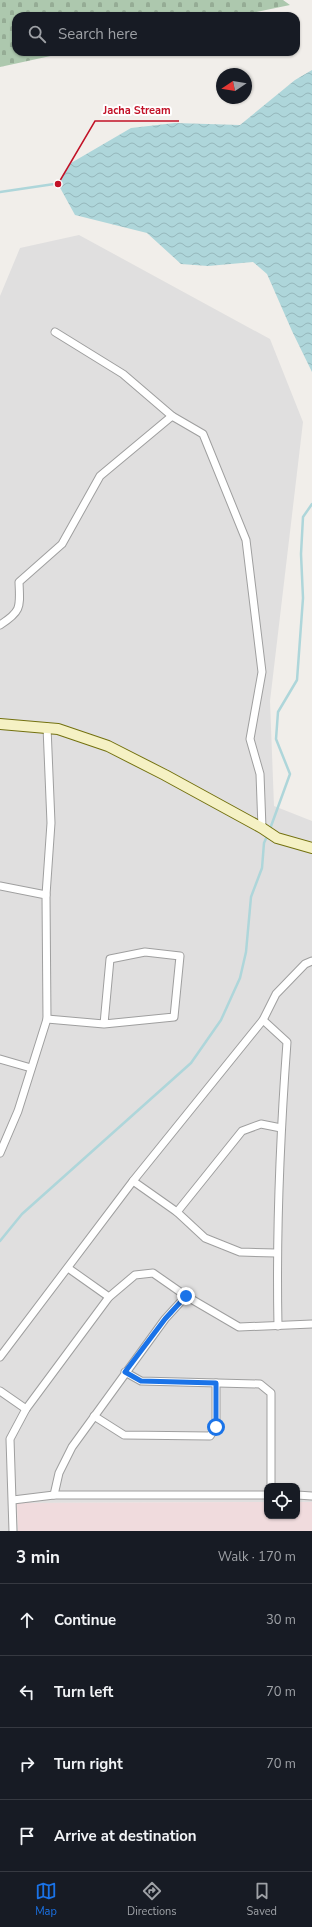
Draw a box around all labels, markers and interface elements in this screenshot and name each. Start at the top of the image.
search box [12,12,300,56]
icon: search [26,23,48,45]
text: Search here [58,24,138,44]
north arrow [216,68,252,104]
callout: Jacha Stream [95,98,179,121]
text: Jacha Stream [102,103,171,118]
route end [177,1287,195,1305]
route start [207,1418,225,1436]
map controls [264,1483,300,1519]
button: locate [264,1483,300,1519]
text: 3 min [16,1546,60,1569]
text: Walk · 170 m [218,1548,296,1566]
icon: ahead [16,1609,38,1631]
text: Continue [54,1610,116,1630]
text: 30 m [266,1611,296,1629]
icon: left [16,1681,38,1703]
text: Turn left [54,1682,113,1702]
text: 70 m [266,1683,296,1701]
icon: right [16,1753,38,1775]
text: Turn right [54,1754,123,1774]
text: 70 m [266,1755,296,1773]
icon: arrive [16,1825,38,1847]
text: Arrive at destination [54,1826,197,1846]
tab: Map [35,1880,57,1919]
tab: Directions [127,1880,177,1919]
tab: Saved [247,1880,277,1919]

